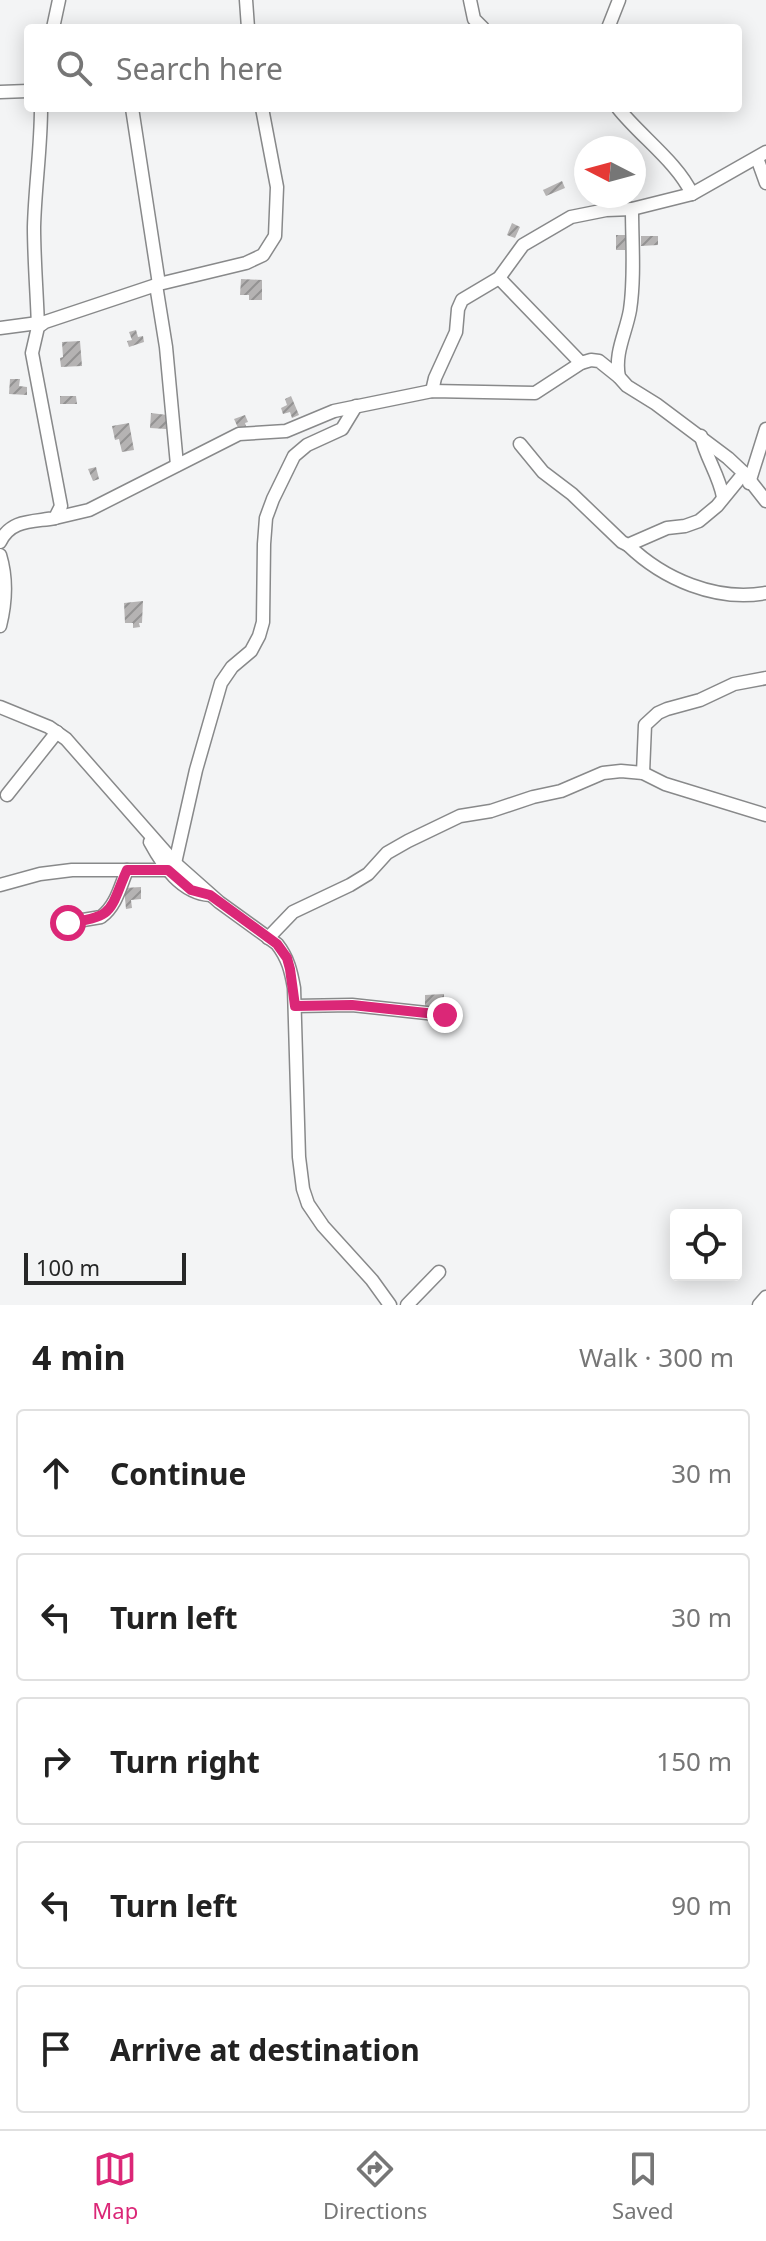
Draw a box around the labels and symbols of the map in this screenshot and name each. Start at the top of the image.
north arrow [574,136,646,208]
route start [50,905,86,941]
route end [427,997,463,1033]
scale bar [24,1249,186,1285]

